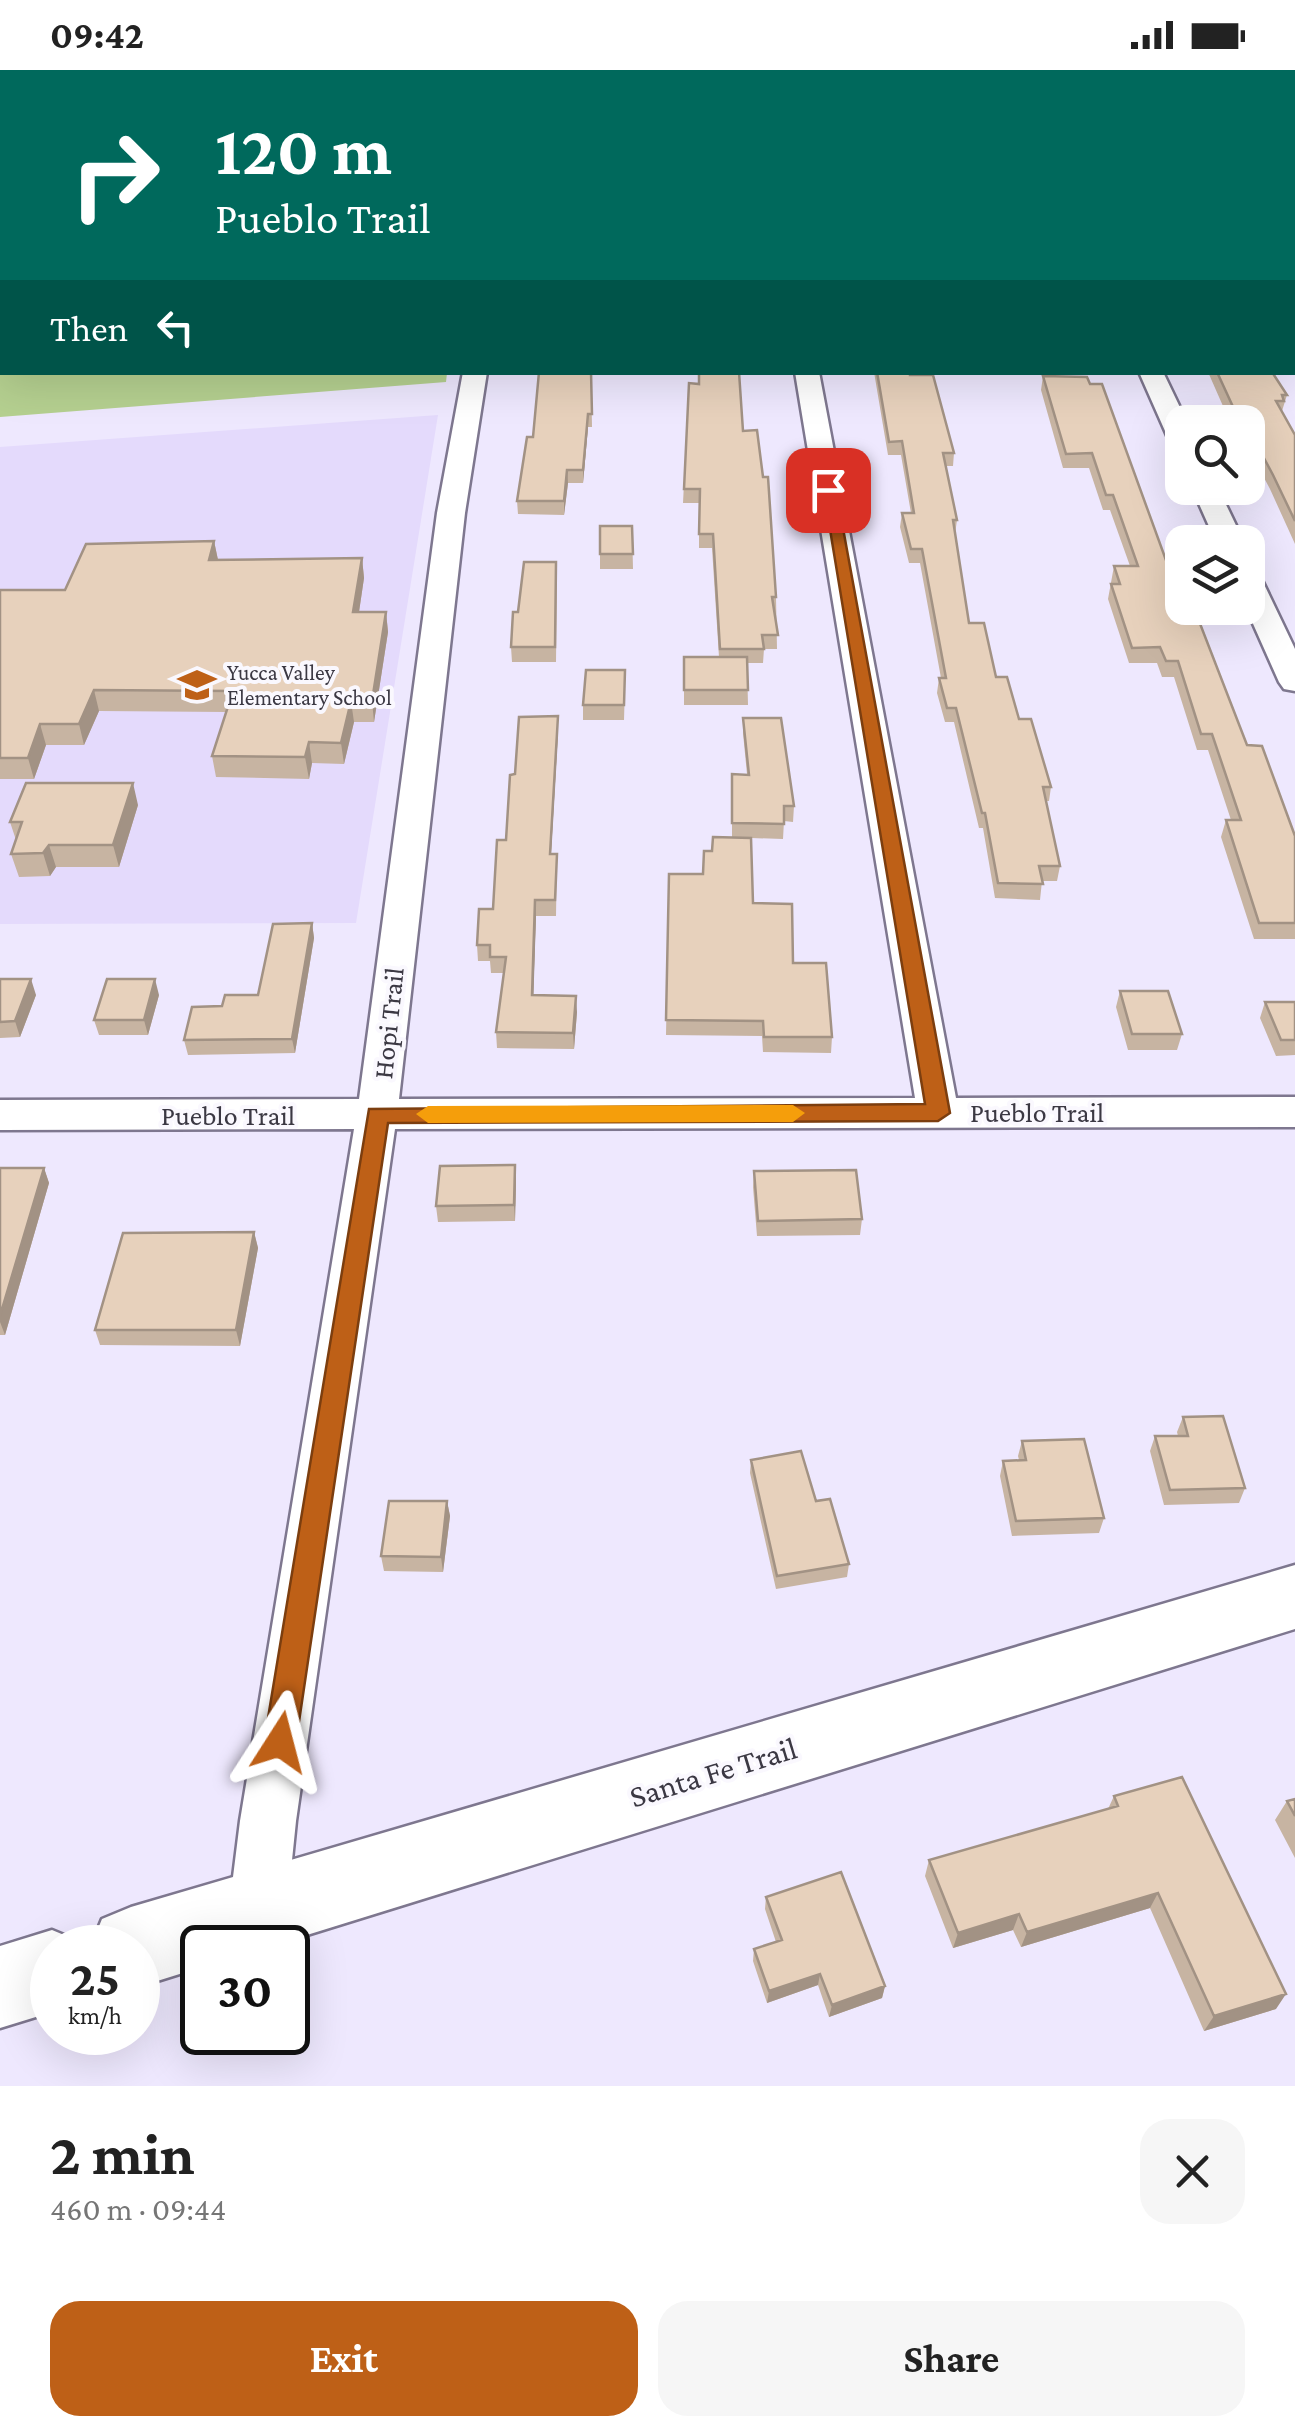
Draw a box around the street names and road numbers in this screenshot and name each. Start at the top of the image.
street label: Hopi Trail [367,966,410,1080]
street label: Pueblo Trail [970,1097,1104,1128]
street label: Pueblo Trail [161,1100,295,1131]
street label: Santa Fe Trail [625,1729,801,1815]

